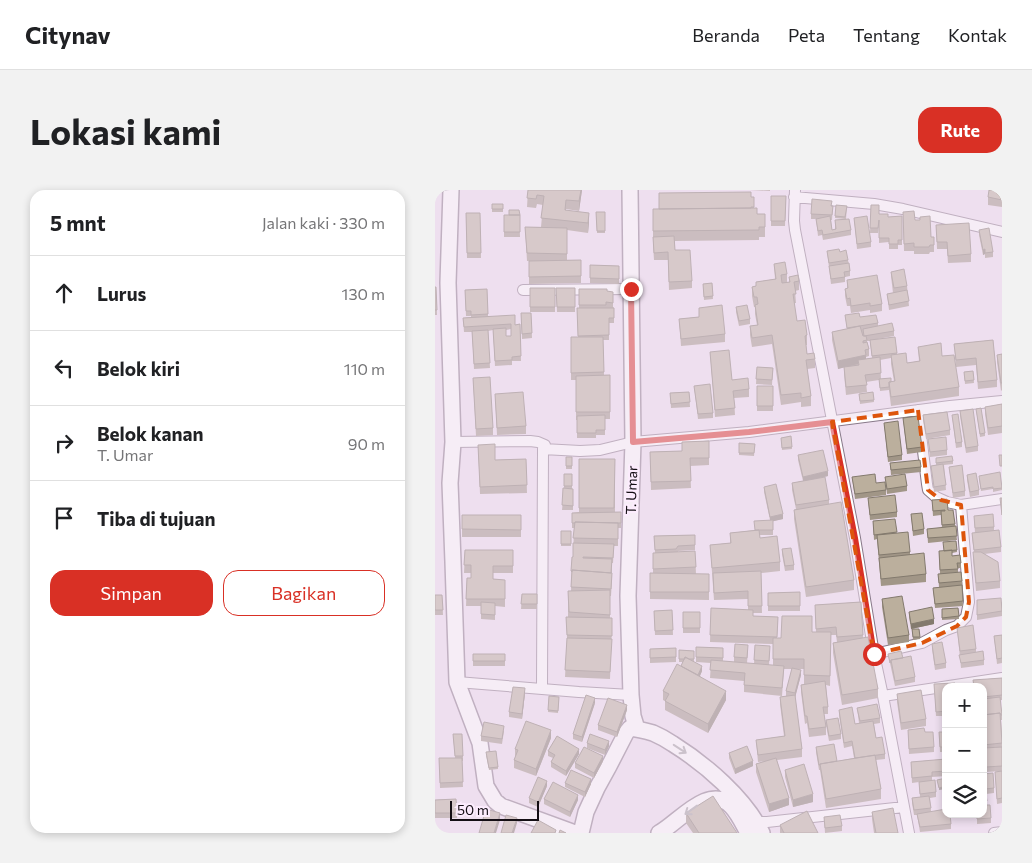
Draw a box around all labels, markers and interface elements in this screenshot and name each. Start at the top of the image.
text: Citynav [25,20,111,49]
text: Beranda [692,24,760,46]
text: Peta [788,24,825,46]
text: Tentang [853,24,920,46]
text: Kontak [948,24,1007,46]
button: Rute [918,107,1002,153]
text: Lokasi kami [30,109,221,152]
text: 5 mnt [50,210,106,235]
text: Jalan kaki · 330 m [262,213,385,232]
route end [620,278,643,301]
icon: ahead [50,279,78,307]
text: Lurus [97,282,146,305]
text: 130 m [342,284,385,303]
icon: left [50,354,78,382]
text: Belok kiri [97,357,180,380]
text: 110 m [344,359,385,378]
text: Belok kanan [97,422,204,445]
icon: right [50,429,78,457]
text: 90 m [348,434,385,453]
text: T. Umar [97,445,153,464]
street label: T. Umar [622,465,640,515]
icon: arrive [50,504,78,532]
text: Tiba di tujuan [97,507,215,530]
button: Simpan [50,570,213,616]
button: Bagikan [223,570,385,616]
route start [863,643,886,666]
map controls [942,683,987,818]
button: + [942,683,987,728]
button: − [942,728,987,773]
one-way arrow [673,744,687,754]
button: layers [942,773,987,818]
scale bar [450,798,539,821]
text: 50 m [457,801,489,818]
one-way arrow [684,804,698,815]

